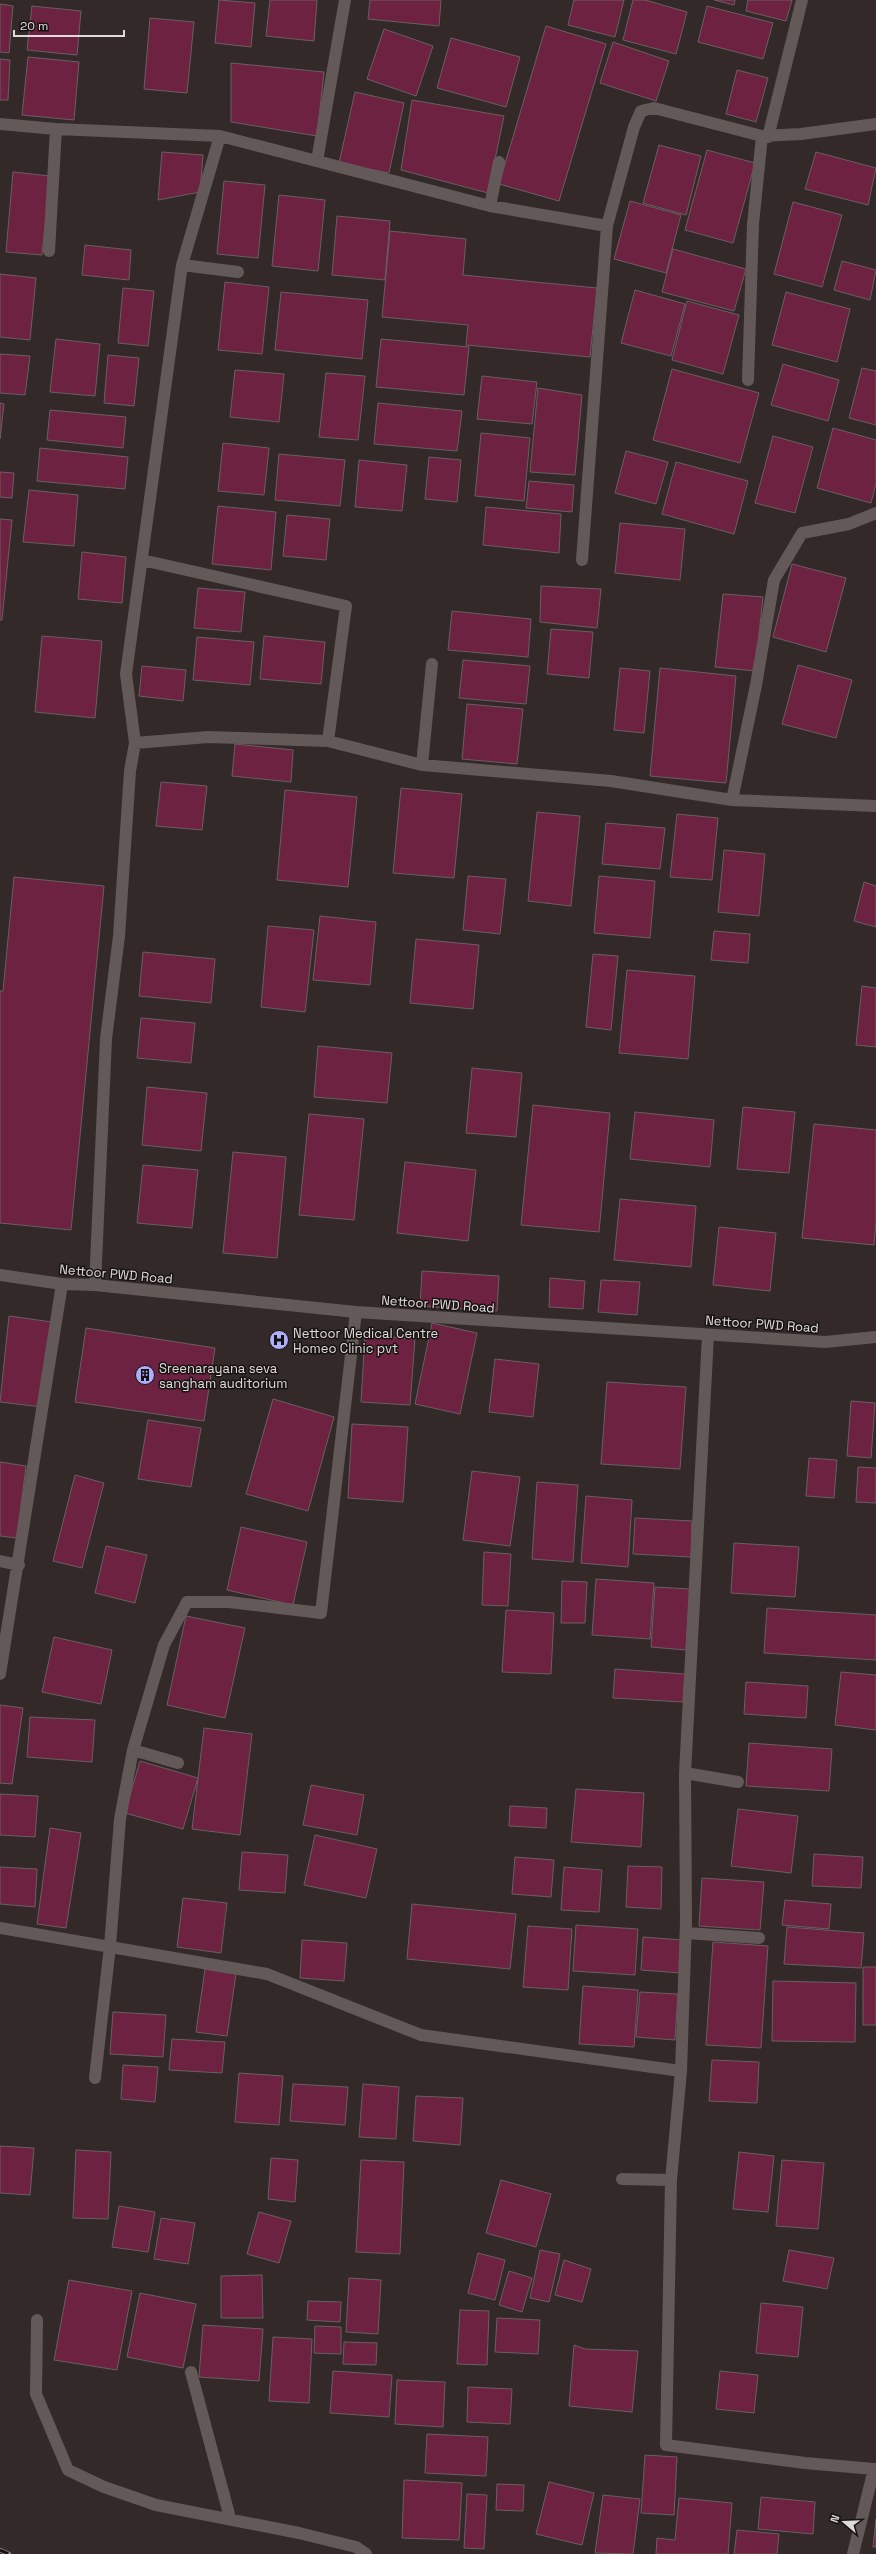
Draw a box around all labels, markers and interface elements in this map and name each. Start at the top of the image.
scale bar [14,12,124,38]
text: 20 m [20,18,48,34]
street label: Nettoor PWD Road [59,1261,173,1287]
street label: Nettoor PWD Road [381,1292,495,1316]
street label: Nettoor PWD Road [705,1312,819,1336]
place label: Nettoor Medical Centre Homeo Clinic pvt [293,1325,438,1357]
hospital icon: Nettoor Medical Centre Homeo Clinic pvt [268,1329,290,1351]
place label: Sreenarayana seva sangham auditorium [159,1360,287,1392]
building icon: Sreenarayana seva sangham auditorium [134,1364,156,1386]
north arrow [824,2502,864,2542]
text: N [827,2513,842,2525]

